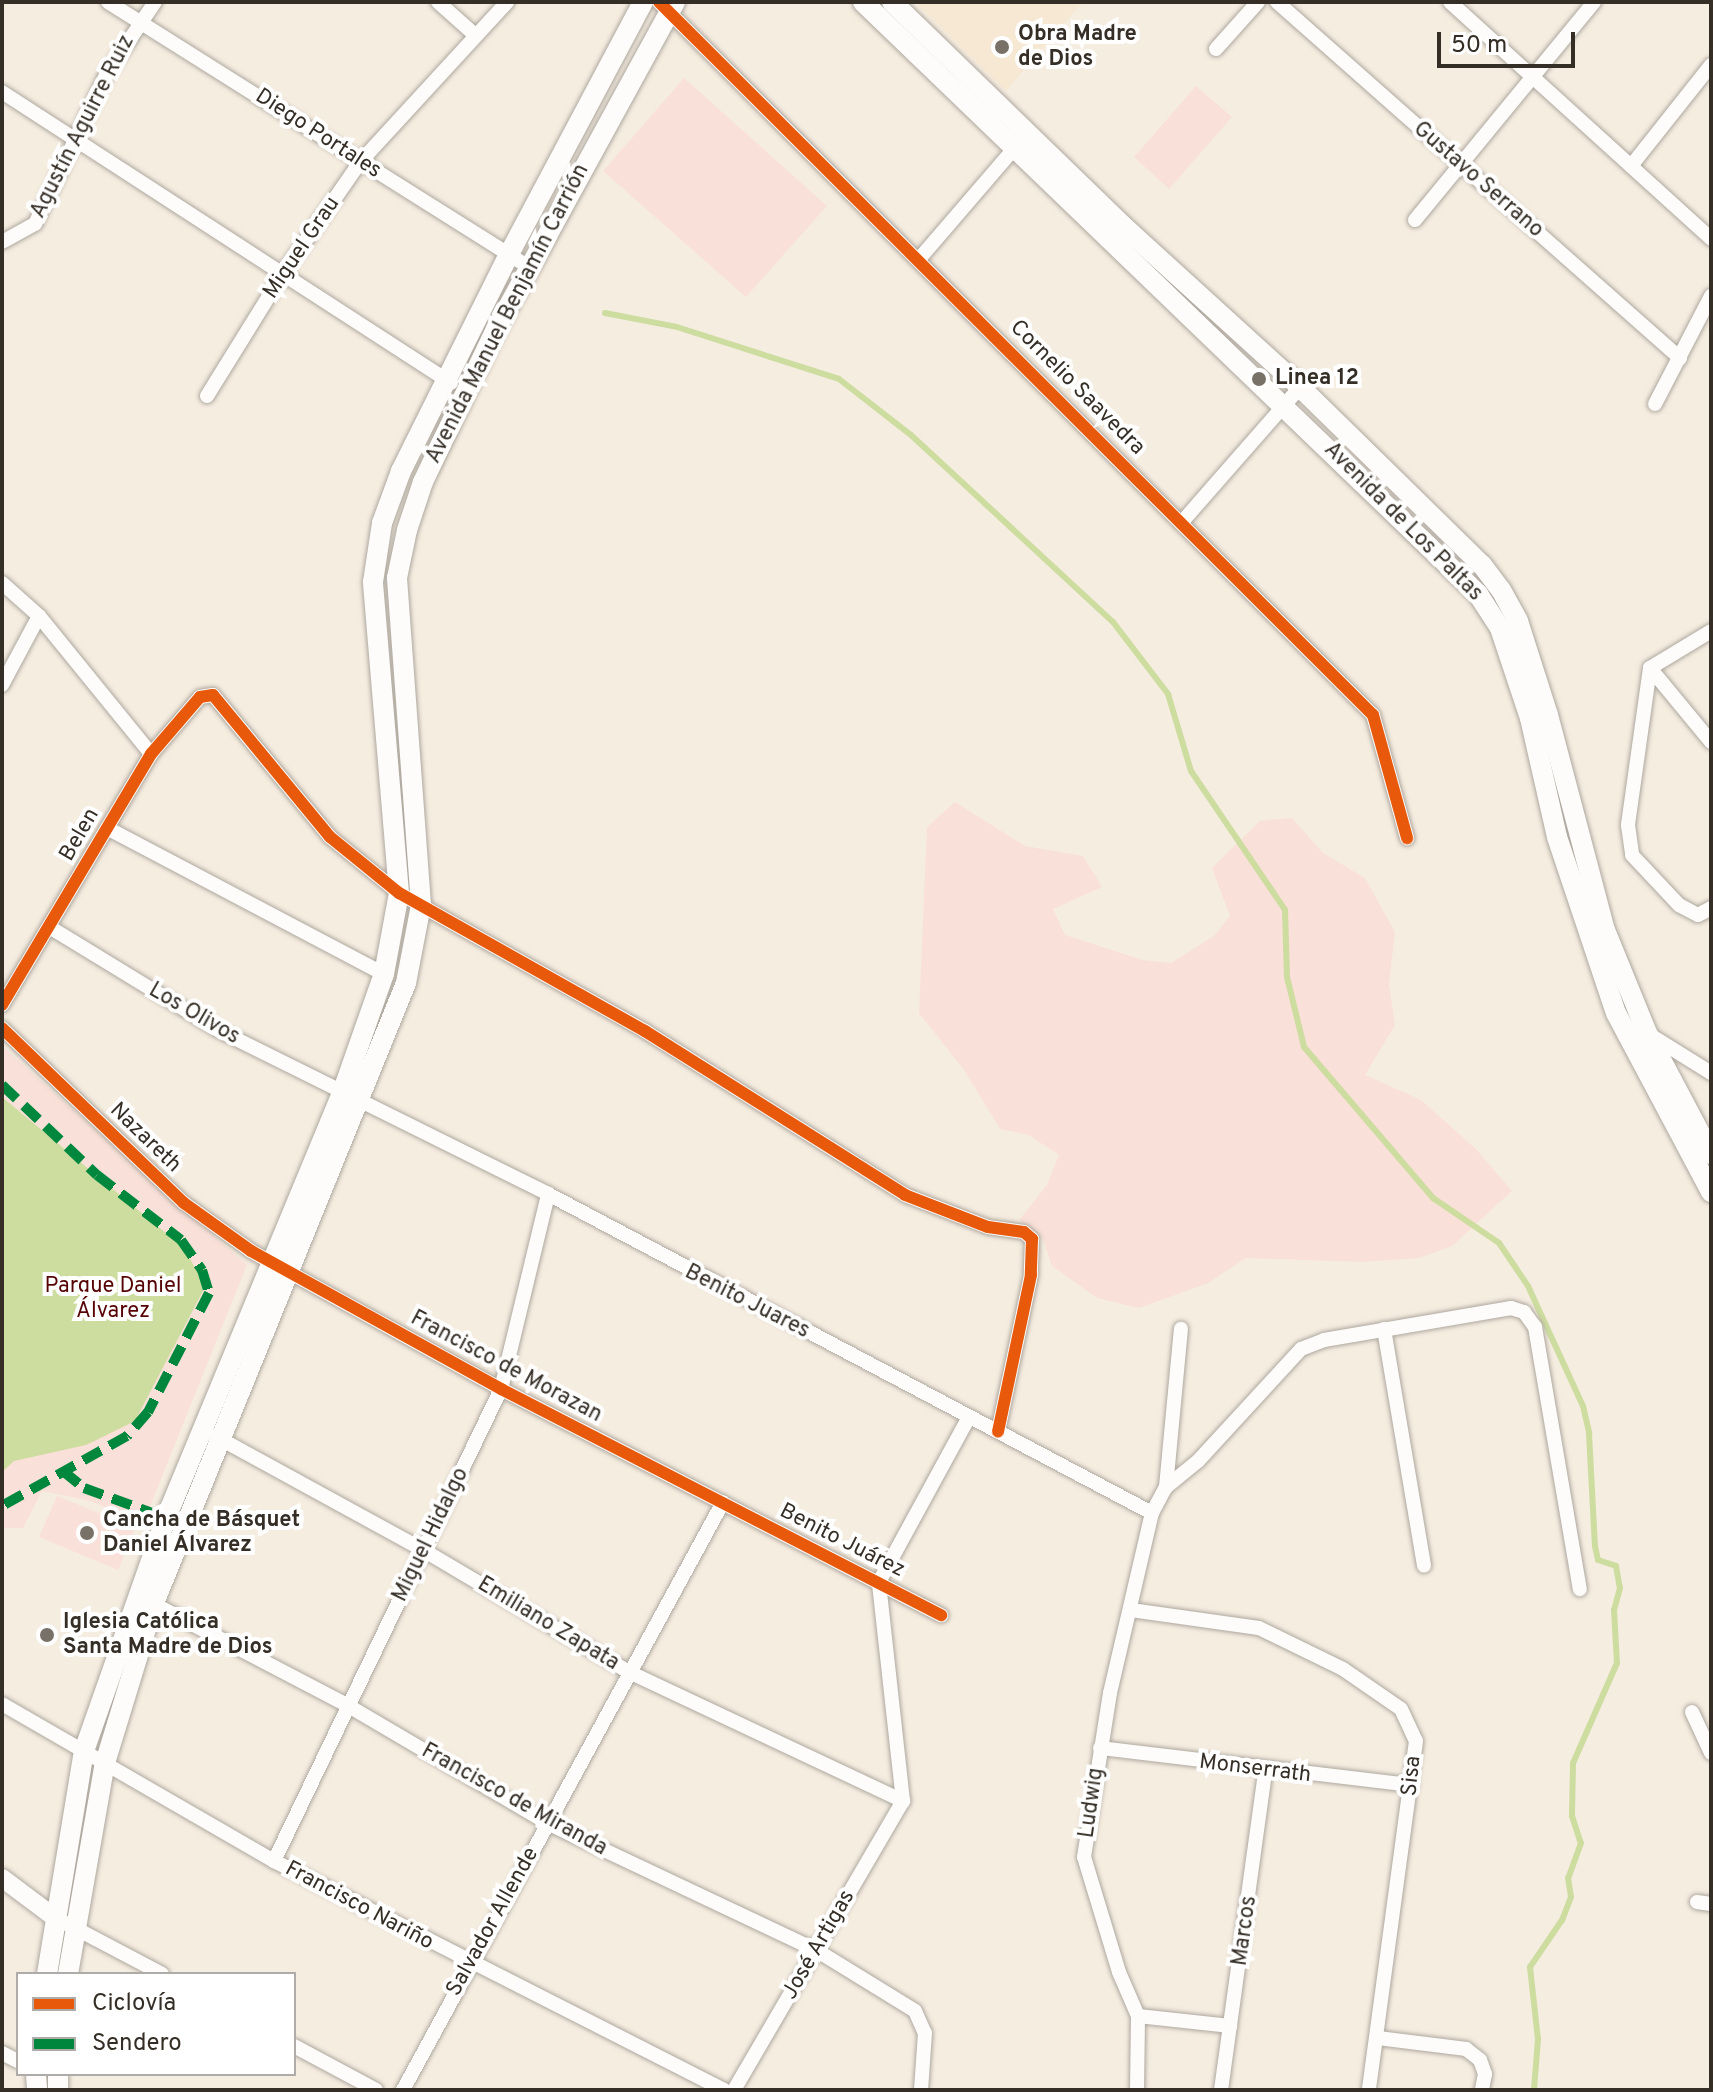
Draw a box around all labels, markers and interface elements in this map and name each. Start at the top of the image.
scale bar [1441,16,1579,66]
place label: Obra Madre de Dios [1018,21,1137,72]
street label: Agustín Aguirre Ruiz [25,31,141,223]
text: 50 m [1451,31,1507,61]
marker: Obra Madre de Dios [993,38,1011,56]
street label: Diego Portales [250,83,386,185]
street label: Gustavo Serrano [1407,116,1549,244]
street label: Avenida Manuel Benjamín Carrión [421,160,595,468]
street label: Miguel Grau [258,192,346,304]
street label: Cornelio Saavedra [1004,315,1150,461]
place label: Linea 12 [1275,366,1359,392]
marker: Linea 12 [1250,370,1268,388]
street label: Avenida de Los Paltas [1318,437,1488,607]
street label: Belen [54,804,106,866]
street label: Los Olivos [144,977,244,1051]
street label: Nazareth [104,1097,186,1179]
street label: Benito Juares [680,1259,814,1345]
park label: Parque Daniel Álvarez [45,1273,181,1324]
street label: Francisco de Morazan [406,1305,606,1429]
street label: Miguel Hidalgo [387,1464,475,1606]
street label: Benito Juárez [775,1498,909,1584]
place label: Cancha de Básquet Daniel Álvarez [103,1507,300,1558]
marker: Cancha de Básquet Daniel Álvarez [78,1524,96,1542]
street label: Emiliano Zapata [472,1571,624,1677]
place label: Iglesia Católica Santa Madre de Dios [63,1609,272,1660]
marker: Iglesia Católica Santa Madre de Dios [38,1626,56,1644]
street label: Francisco de Miranda [417,1738,611,1862]
street label: Monserrath [1198,1749,1312,1789]
street label: Sisa [1397,1755,1427,1797]
street label: Ludwig [1074,1766,1110,1840]
street label: Salvador Allende [441,1843,545,2001]
street label: Francisco Nariño [280,1856,438,1956]
street label: José Artigas [777,1885,861,2005]
street label: Marcos [1227,1894,1263,1968]
legend [16,1972,296,2076]
text: Ciclovía [92,1989,176,2019]
text: Sendero [92,2029,182,2059]

